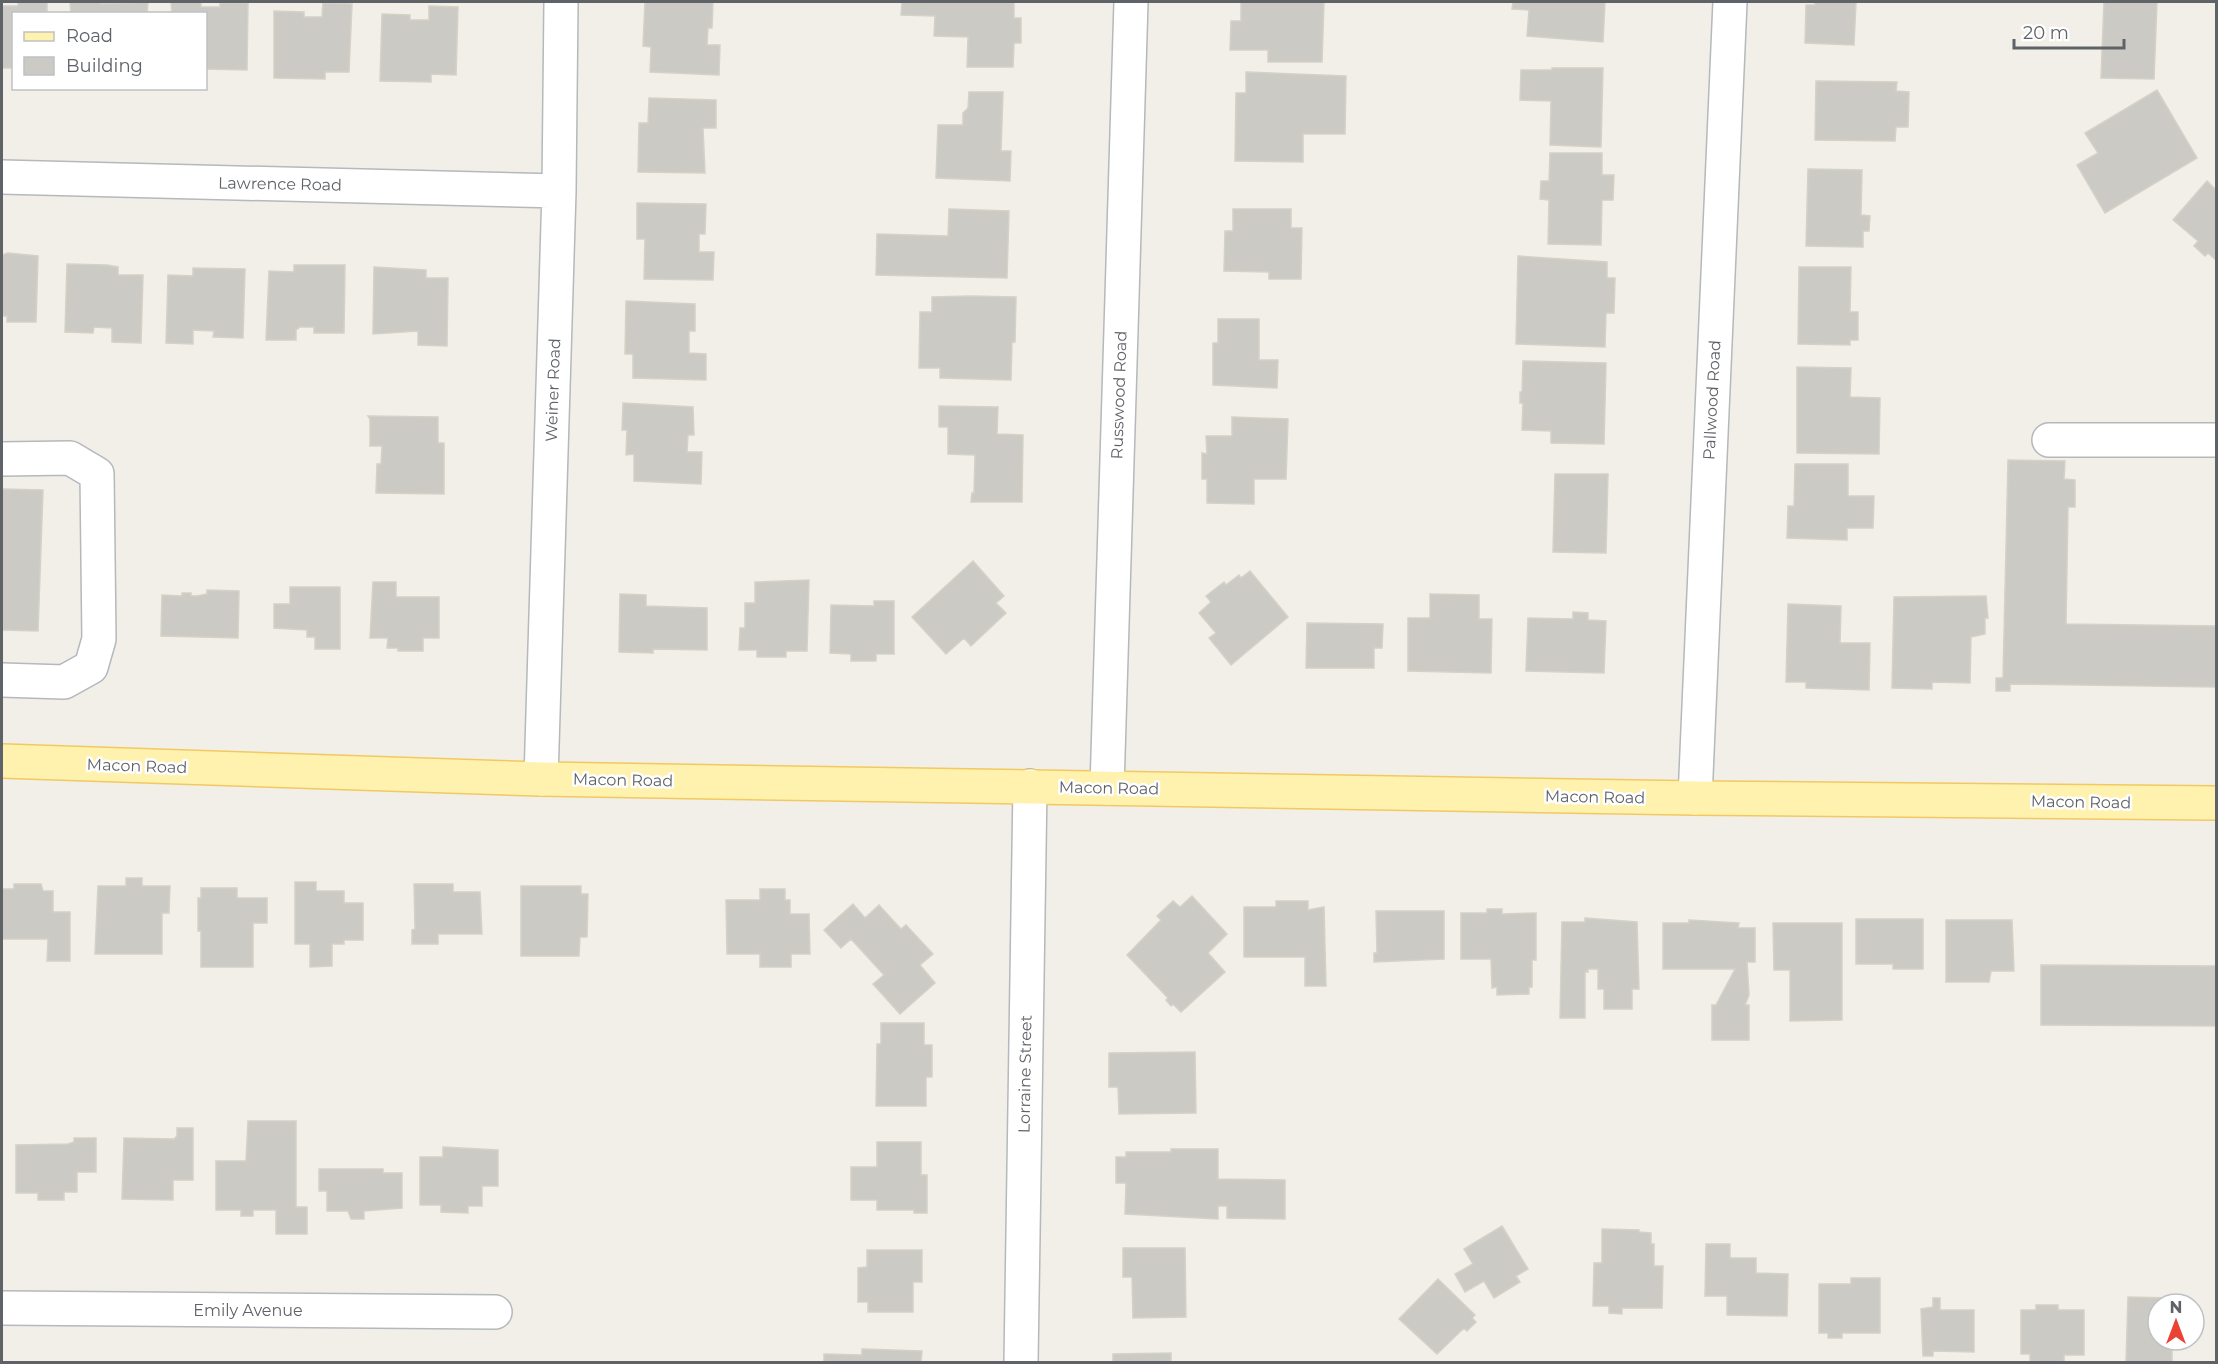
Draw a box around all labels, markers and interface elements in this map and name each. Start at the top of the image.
legend [12,12,207,90]
scale bar [2014,12,2124,50]
text: 20 m [2023,22,2069,44]
text: Road [66,25,113,47]
text: Building [66,55,143,77]
street label: Lawrence Road [218,173,342,195]
street label: Russwood Road [1107,330,1131,460]
street label: Weiner Road [542,338,564,442]
street label: Pallwood Road [1699,340,1725,460]
street label: Macon Road [86,755,188,777]
street label: Macon Road [573,770,673,790]
street label: Macon Road [1059,778,1159,798]
street label: Macon Road [1545,787,1645,807]
street label: Macon Road [2031,792,2131,812]
street label: Lorraine Street [1014,1014,1036,1133]
north arrow [2146,1292,2206,1352]
text: N [2170,1298,2182,1317]
street label: Emily Avenue [193,1301,303,1320]

